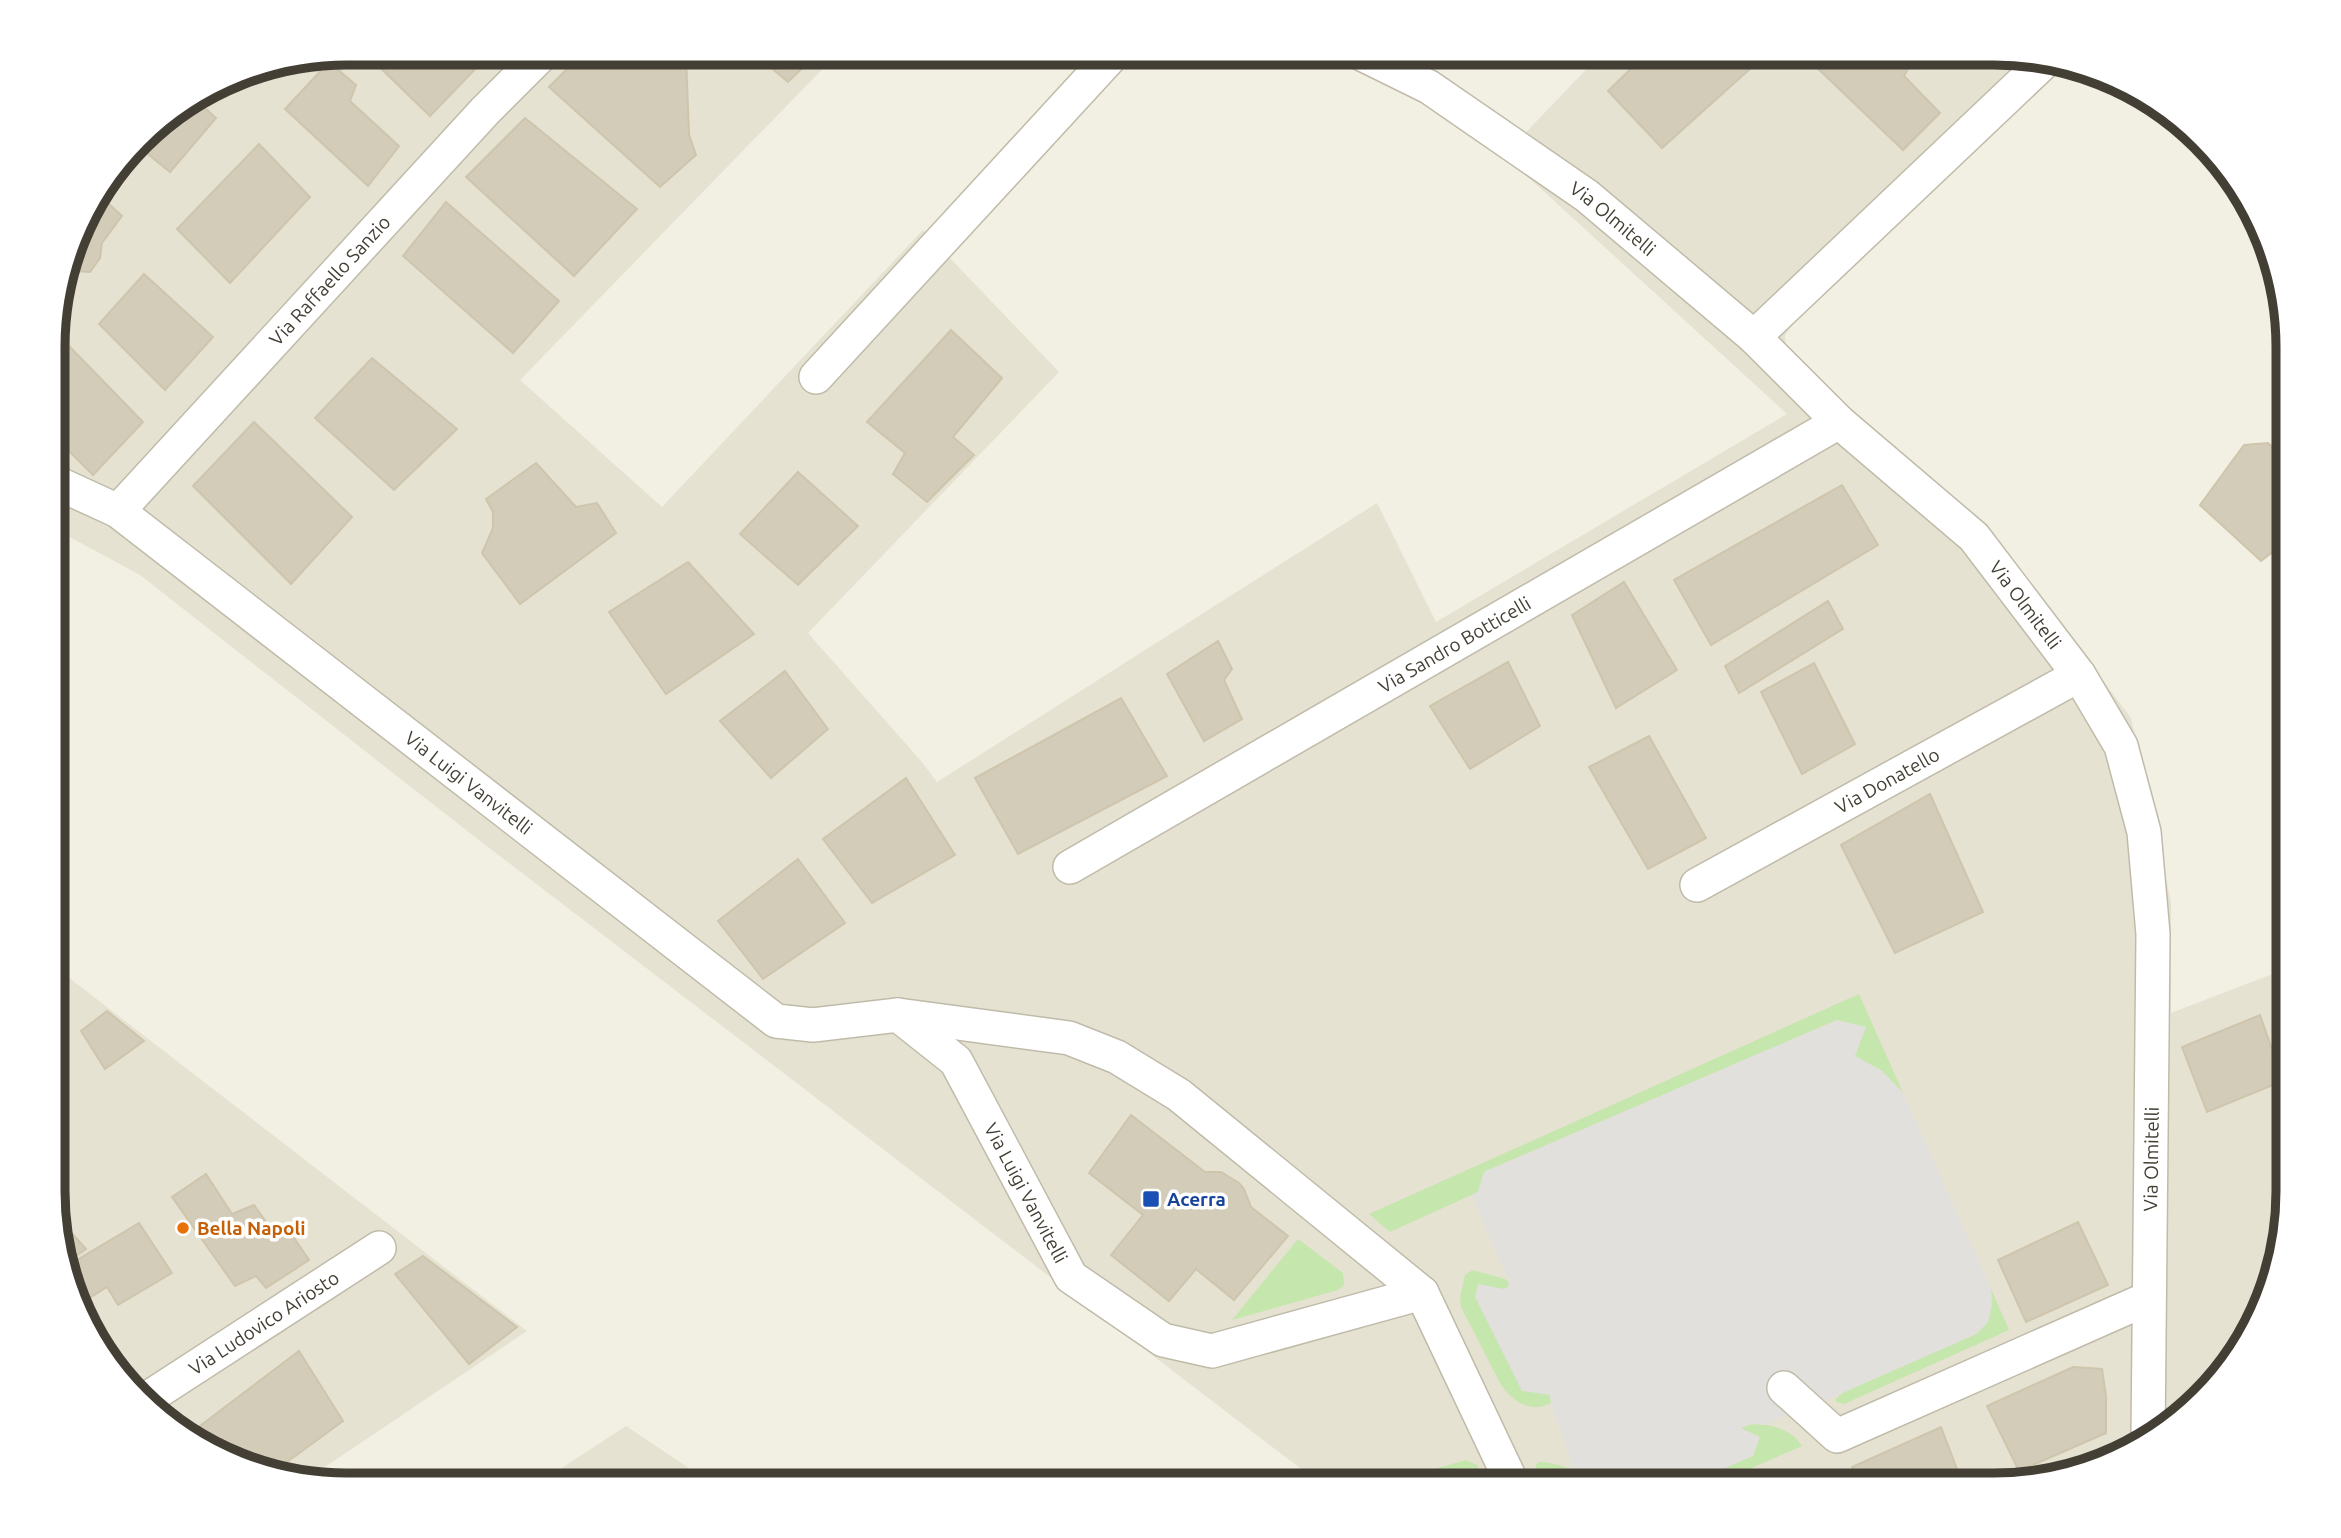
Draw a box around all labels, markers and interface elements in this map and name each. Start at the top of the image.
street label: Via Olmitelli [1566,177,1660,260]
street label: Via Raffaello Sanzio [265,211,395,350]
street label: Via Olmitelli [1985,556,2066,653]
street label: Via Sandro Botticelli [1374,592,1534,697]
street label: Via Luigi Vanvitelli [401,727,537,839]
street label: Via Donatello [1831,743,1943,818]
street label: Via Olmitelli [2139,1106,2163,1212]
street label: Via Luigi Vanvitelli [980,1119,1072,1267]
place label: Acerra [1167,1188,1226,1210]
marker: Acerra [1141,1189,1161,1209]
place label: Bella Napoli [197,1217,305,1239]
marker: Bella Napoli [175,1220,191,1236]
street label: Via Ludovico Ariosto [185,1266,343,1380]

